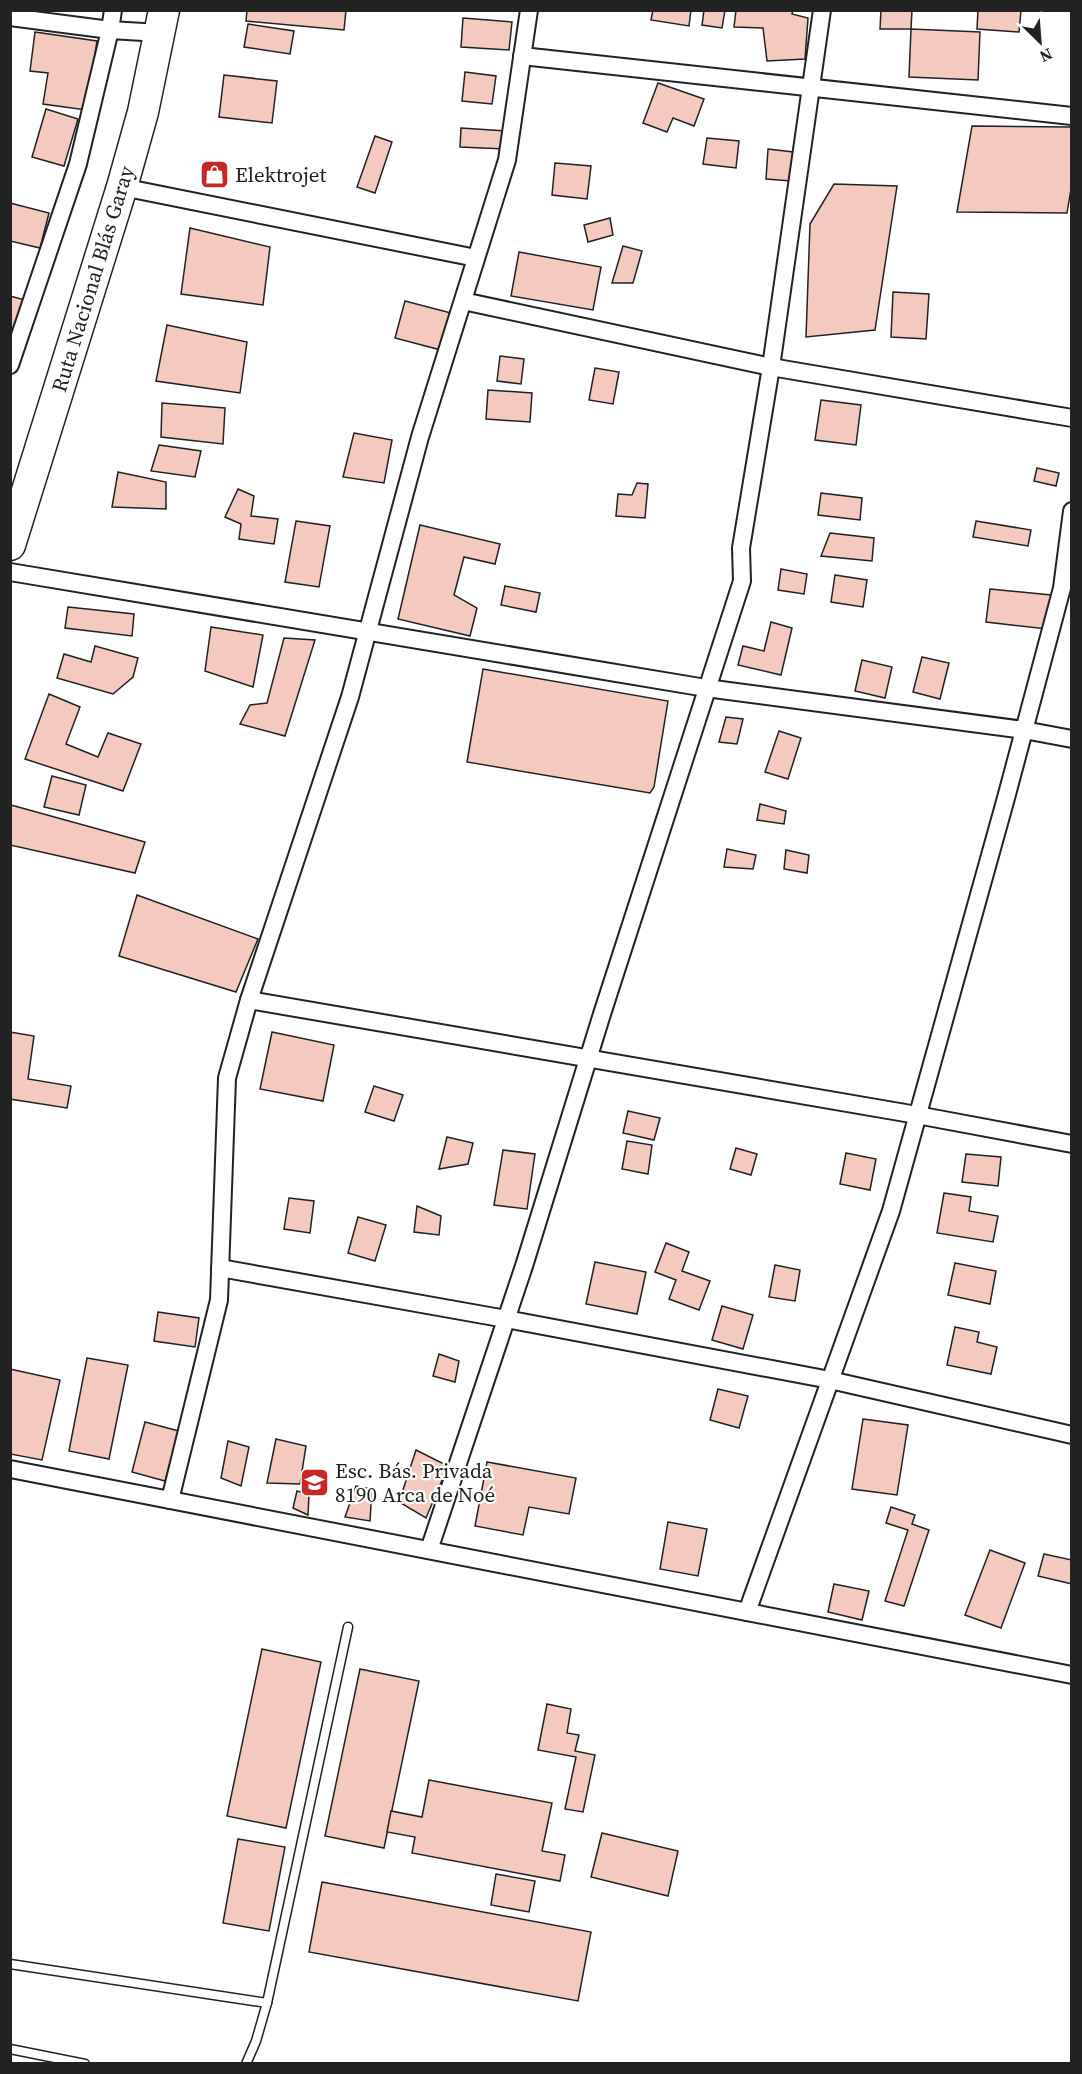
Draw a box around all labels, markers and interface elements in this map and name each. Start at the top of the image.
north arrow [1010,12,1070,72]
text: N [1036,43,1056,68]
shop icon: Elektrojet [198,159,230,191]
place label: Elektrojet [235,160,326,189]
street label: Ruta Nacional Blás Garay [44,162,141,396]
place label: Esc. Bás. Privada 8190 Arca de Noé [335,1456,495,1509]
school or university icon: Esc. Bás. Privada 8190 Arca de Noé [298,1467,330,1499]

